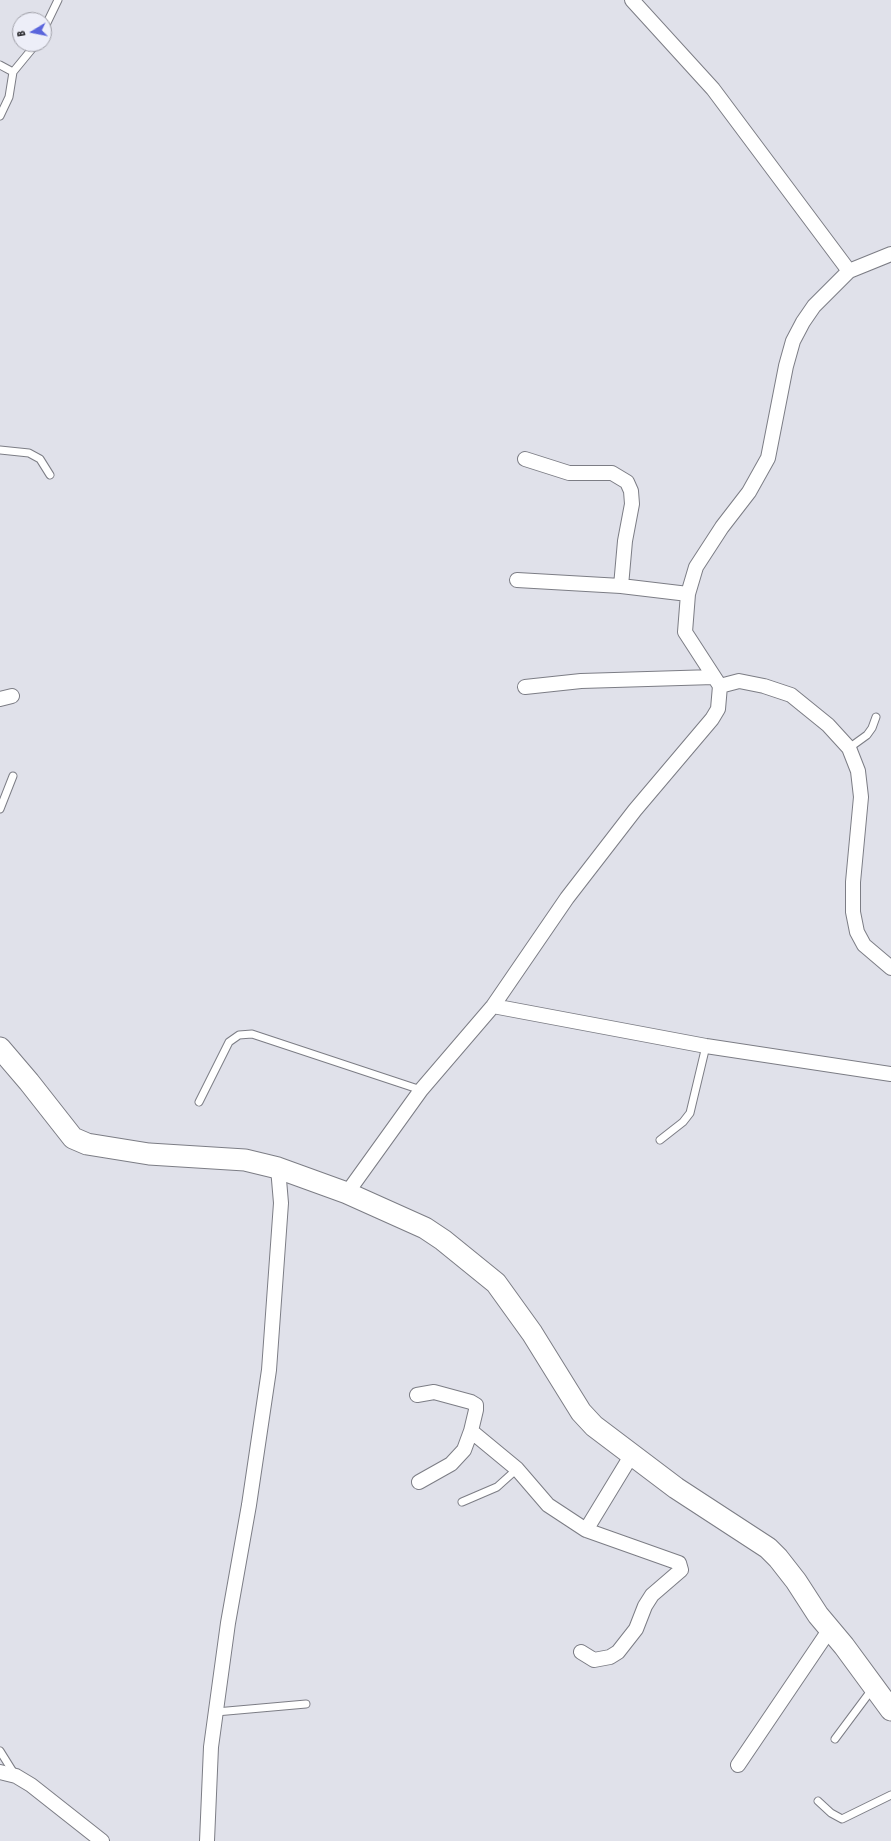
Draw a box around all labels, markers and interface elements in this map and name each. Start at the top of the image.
north arrow [12,12,52,52]
text: B [15,30,28,38]

